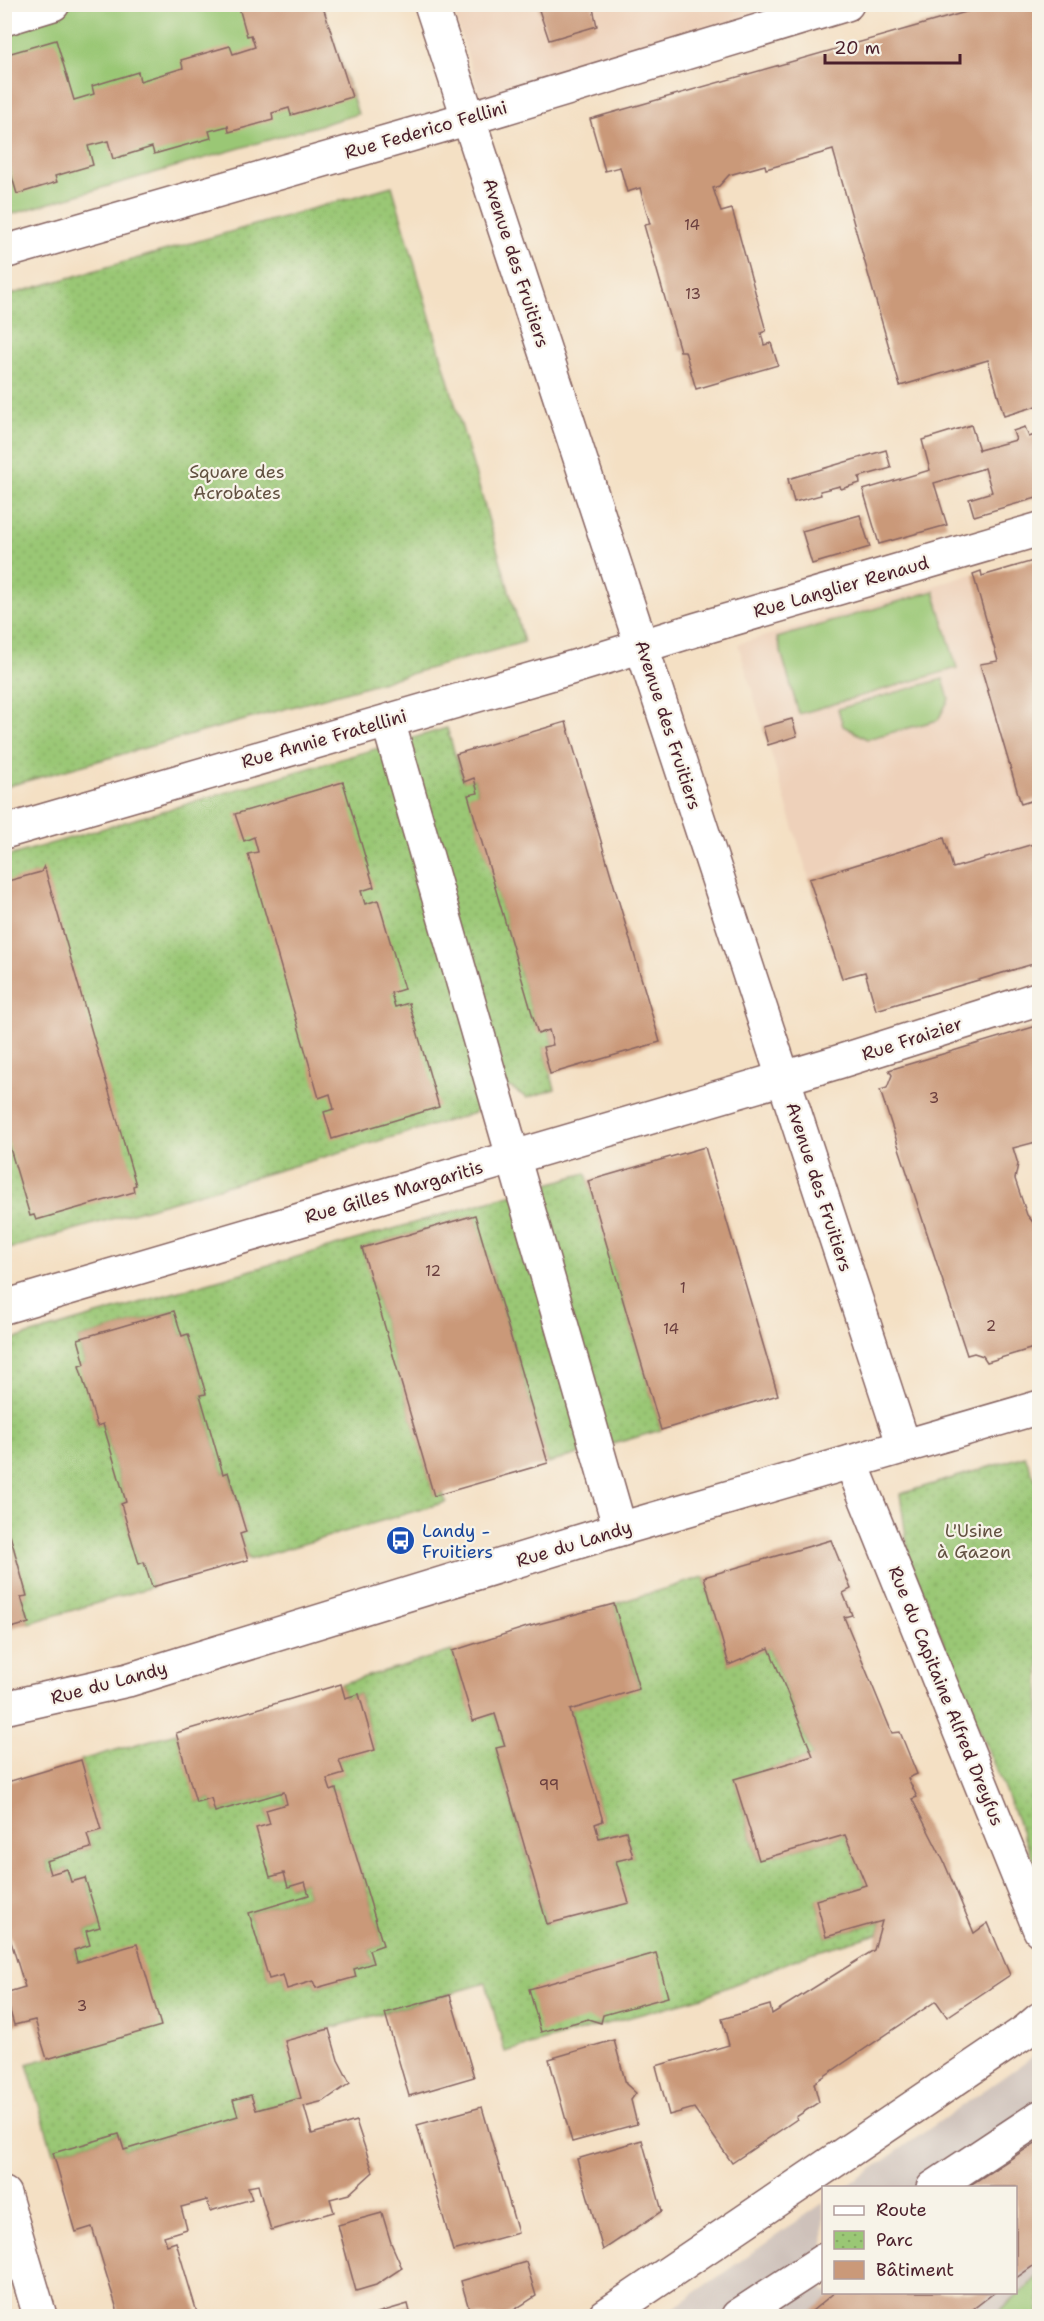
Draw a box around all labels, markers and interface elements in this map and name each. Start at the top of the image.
scale bar [825,27,960,65]
text: 20 m [834,36,880,60]
street label: Rue Federico Fellini [342,95,510,165]
street label: Avenue des Fruitiers [477,175,555,351]
house number: 14 [684,215,700,235]
house number: 13 [685,284,701,304]
park label: Square des Acrobates [189,460,285,505]
street label: Rue Langlier Renaud [750,550,932,624]
street label: Avenue des Fruitiers [629,637,707,813]
street label: Rue Annie Fratellini [239,704,409,774]
street label: Rue Fraizier [859,1011,965,1067]
house number: 3 [929,1088,939,1108]
street label: Avenue des Fruitiers [780,1099,858,1275]
street label: Rue Gilles Margaritis [302,1155,486,1229]
house number: 12 [425,1261,441,1281]
house number: 1 [680,1278,686,1298]
house number: 2 [986,1316,996,1336]
house number: 14 [663,1319,679,1339]
street label: Rue du Landy [513,1515,635,1573]
place label: Landy - Fruitiers [422,1519,493,1564]
park label: L'Usine à Gazon [937,1519,1011,1564]
bus stop icon: Landy - Fruitiers [385,1525,417,1557]
street label: Rue du Capitaine Alfred Dreyfus [883,1562,1009,1830]
street label: Rue du Landy [48,1656,170,1710]
house number: 99 [539,1775,559,1795]
house number: 3 [77,1996,87,2016]
legend [822,2186,1017,2294]
text: Route [876,2198,927,2222]
text: Parc [876,2228,913,2252]
text: Bâtiment [876,2258,954,2282]

